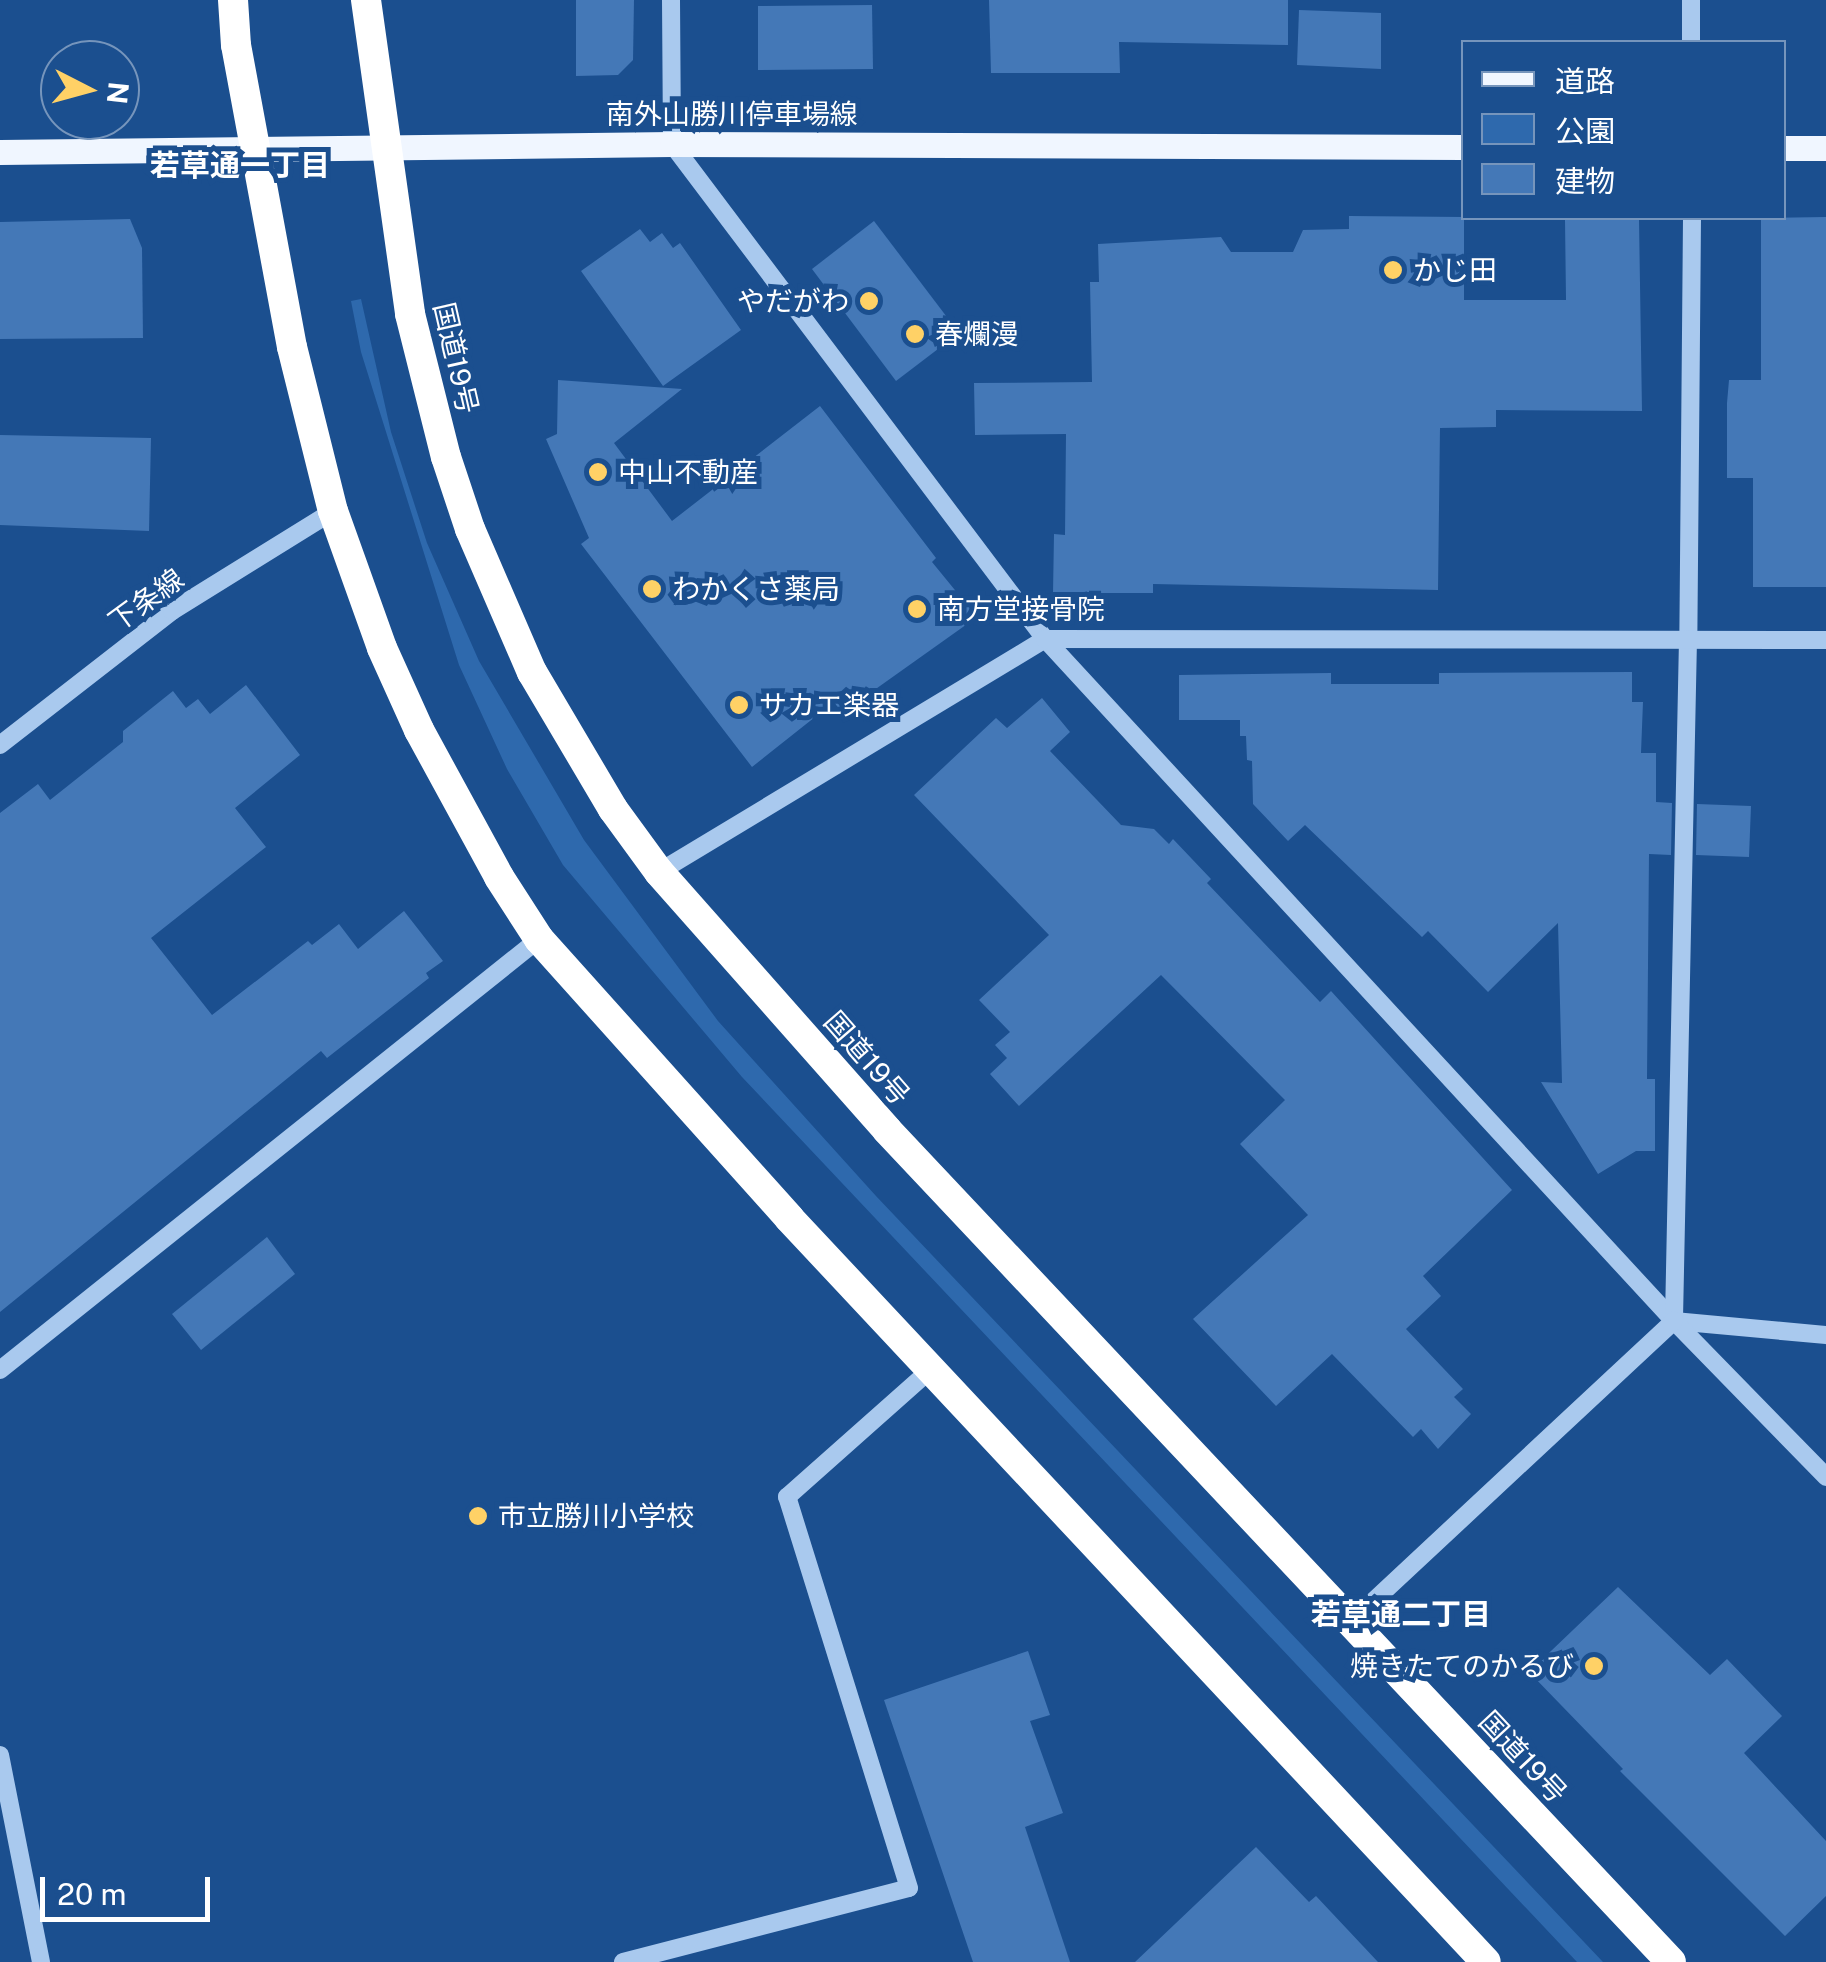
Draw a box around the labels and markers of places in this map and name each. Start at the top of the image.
place label: かじ田 [1413,253,1497,287]
marker: かじ田 [1382,259,1404,281]
place label: やだがわ [737,284,849,318]
marker: やだがわ [858,290,880,312]
place label: 春爛漫 [935,317,1019,351]
marker: 春爛漫 [904,323,926,345]
place label: 中山不動産 [618,455,758,489]
marker: 中山不動産 [587,461,609,483]
place label: わかくさ薬局 [672,572,840,606]
marker: わかくさ薬局 [641,578,663,600]
place label: 南方堂接骨院 [937,592,1105,626]
marker: 南方堂接骨院 [906,598,928,620]
place label: サカエ楽器 [759,688,899,722]
marker: サカエ楽器 [728,694,750,716]
place label: 市立勝川小学校 [498,1499,694,1533]
marker: 市立勝川小学校 [467,1505,489,1527]
place label: 焼きたてのかるび [1350,1649,1574,1683]
marker: 焼きたてのかるび [1583,1655,1605,1677]

